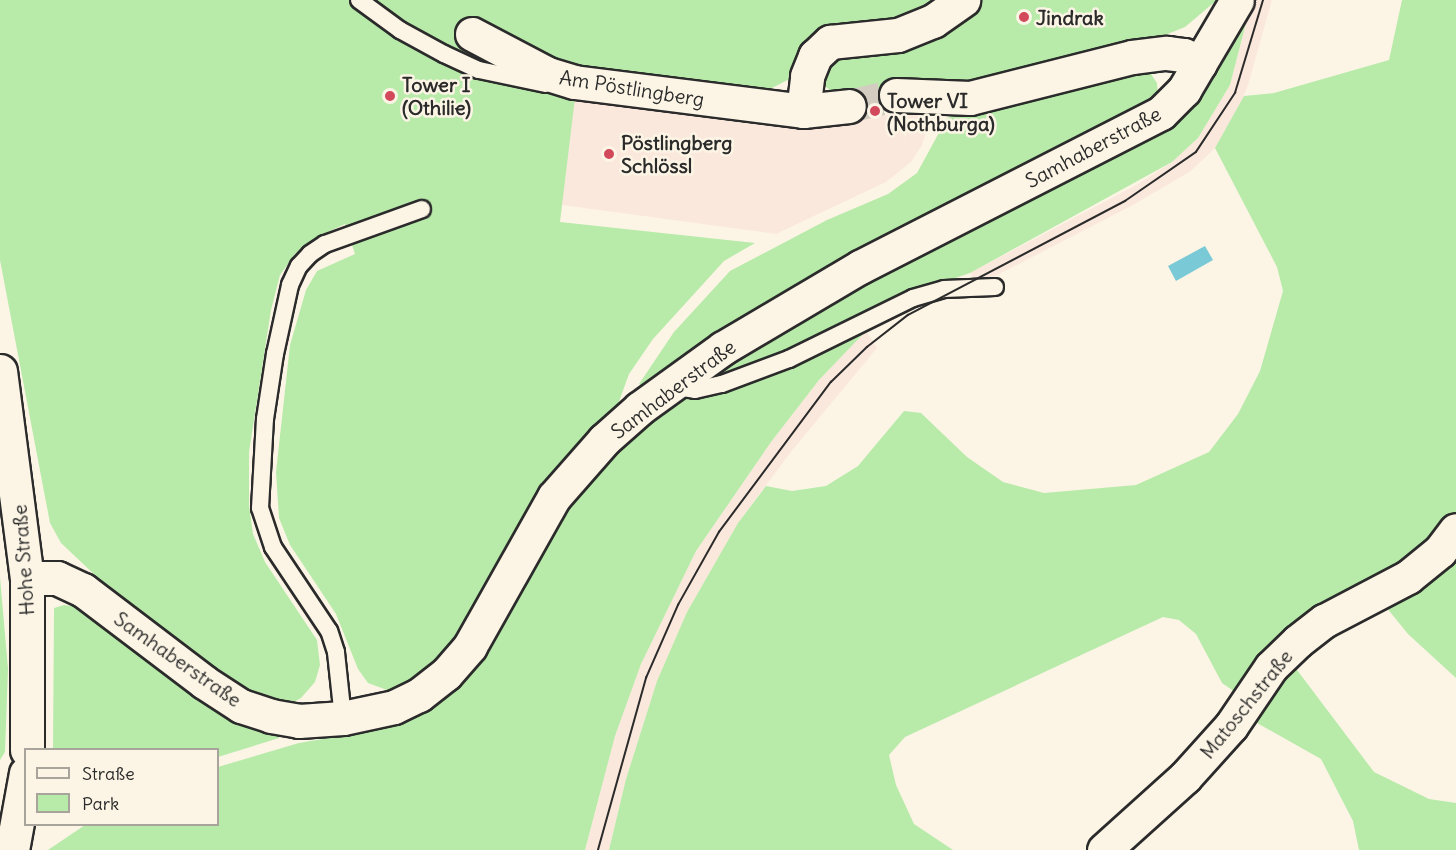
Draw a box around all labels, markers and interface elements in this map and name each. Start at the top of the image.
place label: Jindrak [1036,5,1104,29]
marker: Jindrak [1017,10,1031,24]
street label: Am Pöstlingberg [558,65,706,111]
place label: Tower I (Othilie) [402,72,471,119]
place label: Tower VI (Nothburga) [887,88,995,135]
marker: Tower I (Othilie) [383,89,397,103]
street label: Samhaberstraße [1021,101,1165,193]
marker: Tower VI (Nothburga) [868,104,882,118]
place label: Pöstlingberg Schlössl [621,130,732,177]
marker: Pöstlingberg Schlössl [602,147,616,161]
street label: Samhaberstraße [606,334,740,444]
street label: Hohe Straße [7,504,39,616]
street label: Samhaberstraße [110,606,246,712]
street label: Matoschstraße [1195,645,1297,763]
legend [24,748,219,826]
text: Straße [82,762,135,785]
text: Park [82,792,119,815]

